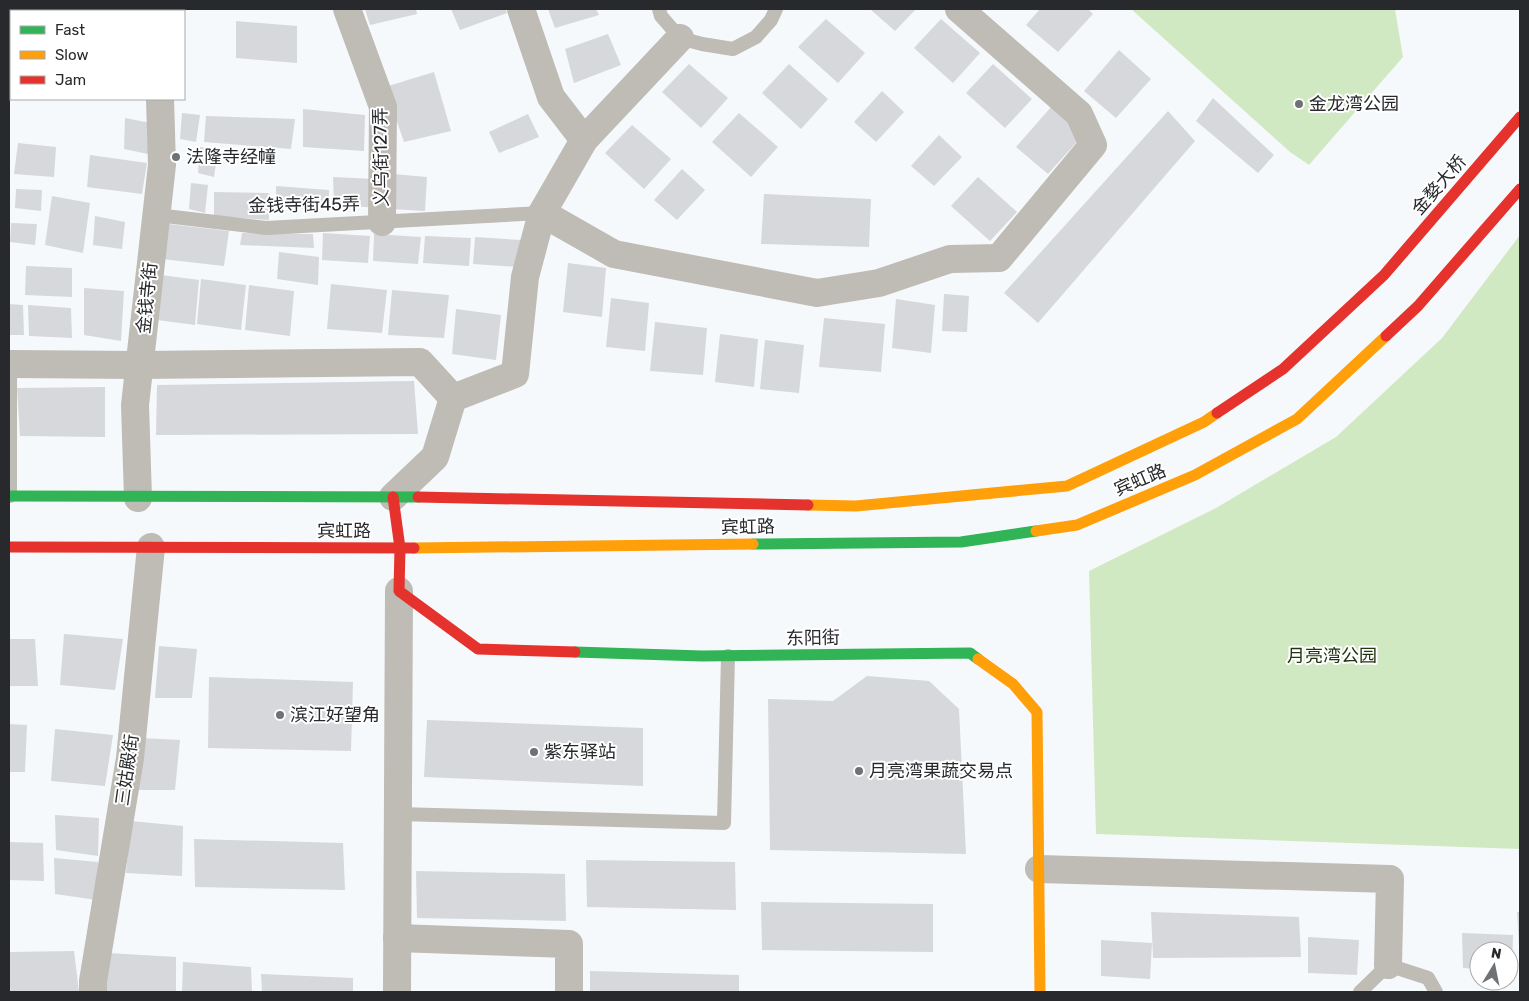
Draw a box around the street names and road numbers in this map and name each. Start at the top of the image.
street label: 义乌街127弄 [369,107,393,207]
street label: 金婺大桥 [1407,151,1471,219]
street label: 金钱寺街45弄 [248,193,360,217]
street label: 金钱寺街 [132,261,162,335]
street label: 宾虹路 [1111,459,1169,501]
street label: 宾虹路 [721,516,775,538]
street label: 宾虹路 [317,520,371,542]
street label: 东阳街 [786,627,840,649]
street label: 三姑殿街 [111,733,143,807]

